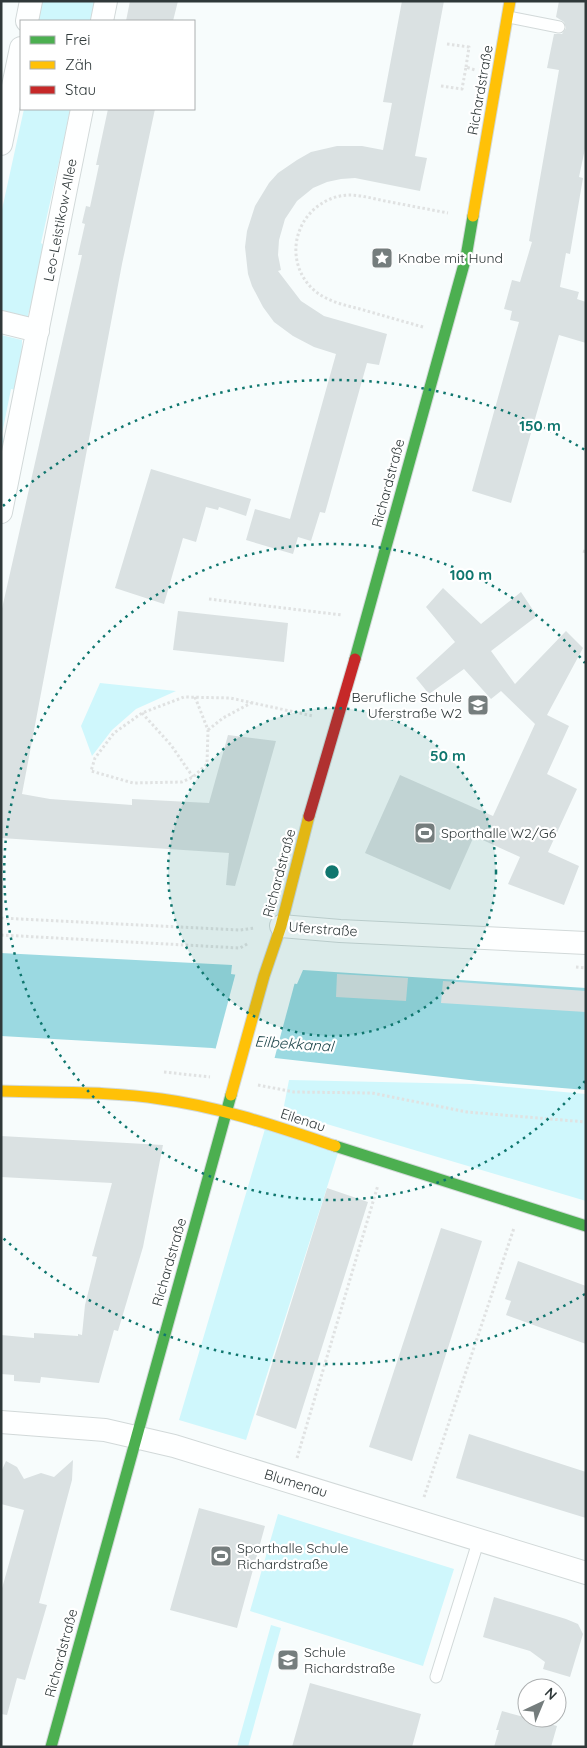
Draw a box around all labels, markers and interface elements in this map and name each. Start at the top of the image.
legend [20,20,195,110]
text: Frei [65,30,91,49]
street label: Richardstraße [463,44,497,136]
text: Zäh [65,55,92,74]
text: Stau [65,80,96,99]
street label: Leo-Leistikow-Allee [39,157,81,283]
place icon: Knabe mit Hund [370,246,394,270]
place label: Knabe mit Hund [398,249,503,267]
text: 150 m [519,416,561,435]
street label: Richardstraße [368,437,408,529]
text: 100 m [450,565,492,584]
place label: Berufliche Schule Uferstraße W2 [351,688,462,722]
school or university icon: Berufliche Schule Uferstraße W2 [466,693,490,717]
text: 50 m [430,746,466,765]
sports icon: Sporthalle W2/G6 [413,821,437,845]
place label: Sporthalle W2/G6 [441,824,557,842]
street label: Richardstraße [259,827,299,919]
centre of rings [323,863,341,881]
street label: Uferstraße [288,918,358,940]
water label: Eilbekkanal [254,1031,336,1056]
street label: Eilenau [278,1104,328,1136]
street label: Richardstraße [148,1216,190,1308]
street label: Blumenau [262,1465,330,1501]
place label: Sporthalle Schule Richardstraße [237,1539,349,1573]
sports icon: Sporthalle Schule Richardstraße [209,1544,233,1568]
street label: Richardstraße [41,1607,81,1699]
place label: Schule Richardstraße [304,1643,395,1677]
school or university icon: Schule Richardstraße [276,1648,300,1672]
north arrow [517,1678,567,1728]
text: N [541,1684,561,1704]

